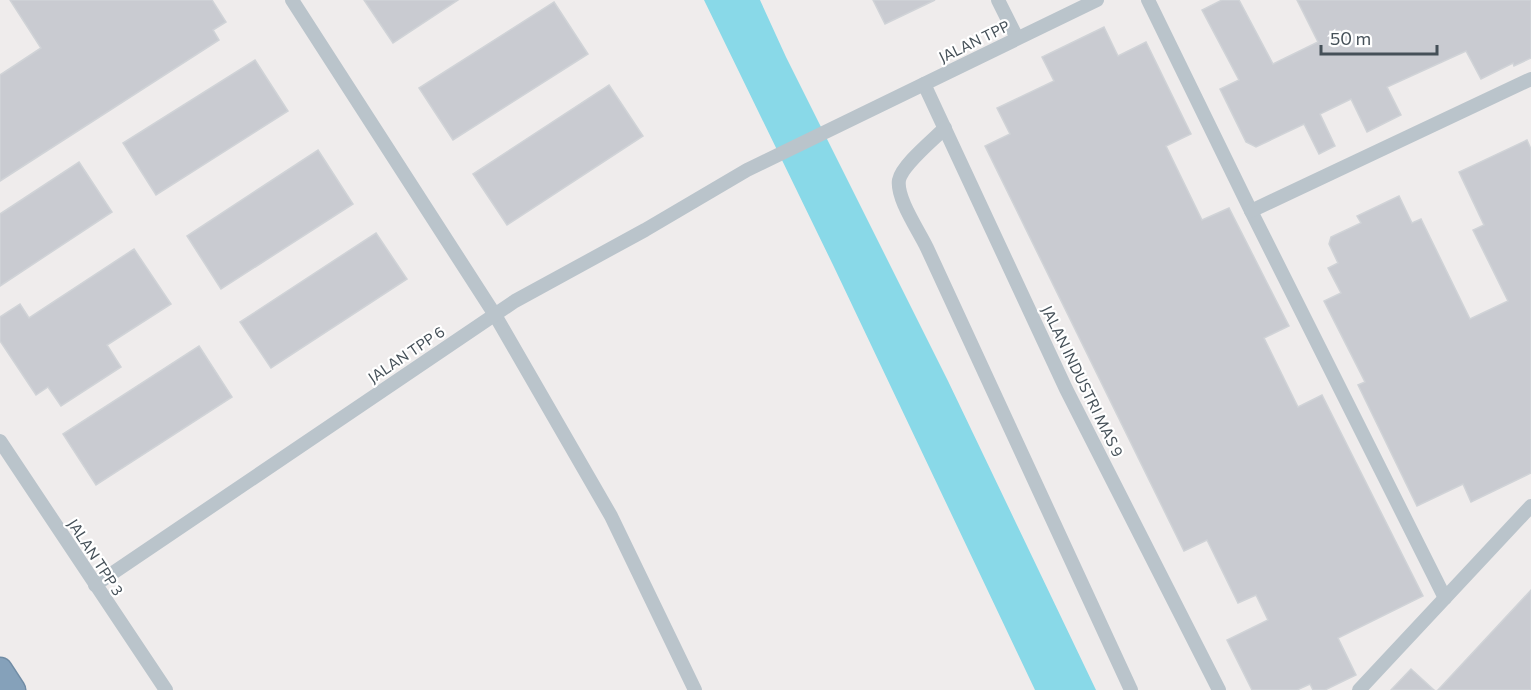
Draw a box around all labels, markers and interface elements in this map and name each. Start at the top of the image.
street label: JALAN TPP [936,16,1012,66]
scale bar [1321,18,1436,56]
text: 50 m [1330,27,1371,49]
street label: JALAN INDUSTRI MAS 9 [1038,302,1128,460]
street label: JALAN TPP 6 [364,322,448,386]
street label: JALAN TPP 3 [65,515,127,599]

